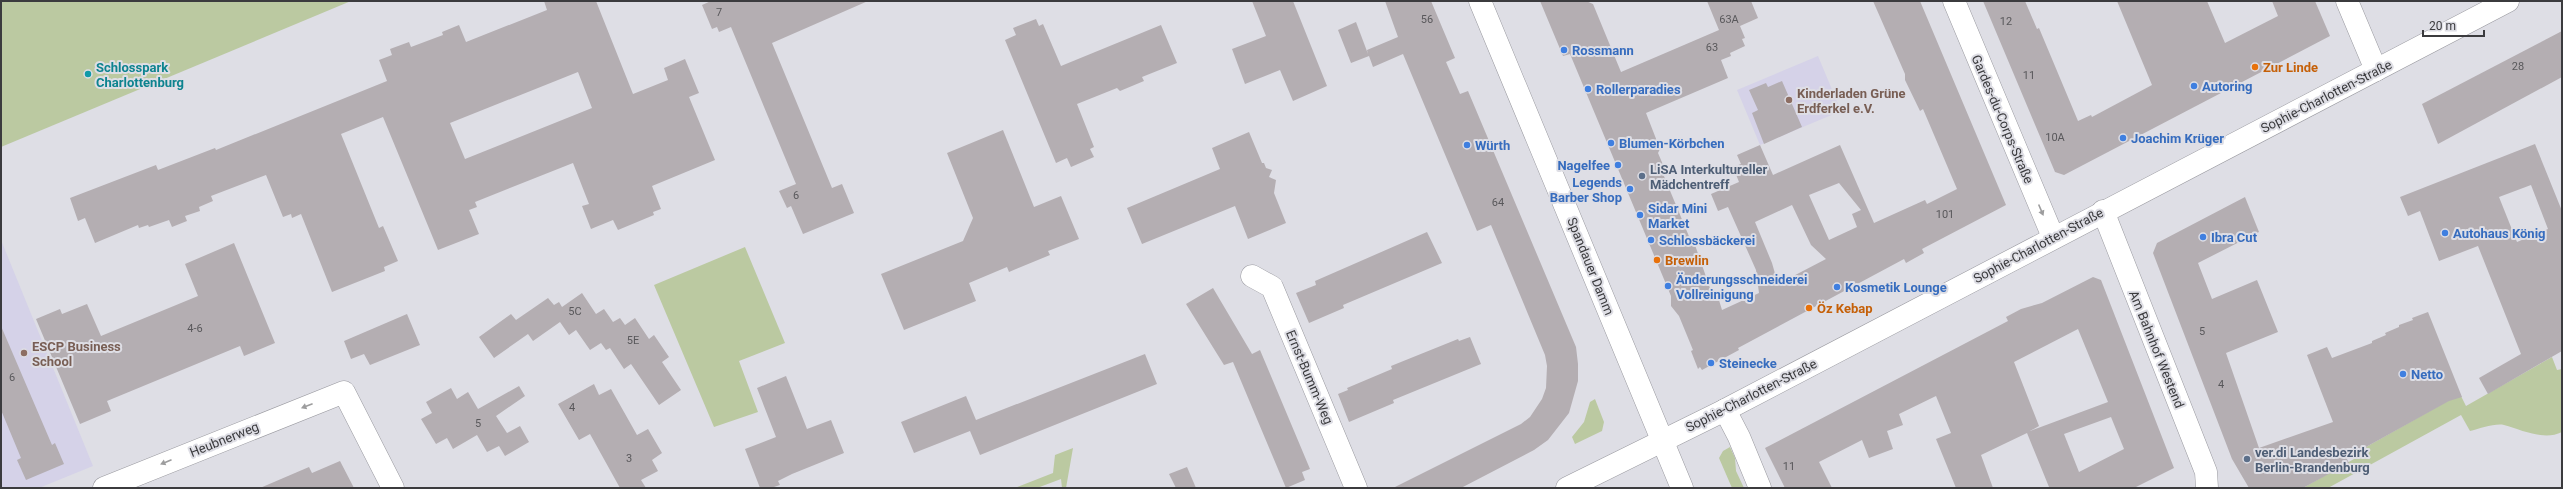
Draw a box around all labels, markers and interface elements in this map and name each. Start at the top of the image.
house number: 7 [716,6,722,19]
scale bar [2423,12,2484,38]
house number: 56 [1421,13,1433,26]
house number: 63A [1719,13,1740,26]
house number: 12 [2000,15,2012,28]
text: 20 m [2429,19,2456,33]
house number: 63 [1706,41,1718,54]
place label: Rossmann [1572,43,1634,58]
marker: Rossmann [1559,45,1569,55]
street label: Gardes-du-Corps-Straße [1969,53,2037,186]
street label: Sophie-Charlotten-Straße [2258,57,2394,136]
place label: Schlosspark Charlottenburg [96,60,184,90]
place label: Zur Linde [2263,60,2318,75]
house number: 28 [2512,60,2524,73]
marker: Zur Linde [2250,62,2260,72]
marker: Schlosspark Charlottenburg [83,69,93,79]
house number: 11 [2023,69,2035,82]
place label: Autoring [2202,79,2252,94]
marker: Autoring [2189,81,2199,91]
place label: Rollerparadies [1596,82,1681,97]
marker: Rollerparadies [1583,84,1593,94]
place label: Kinderladen Grüne Erdferkel e.V. [1797,86,1906,116]
marker: Kinderladen Grüne Erdferkel e.V. [1784,95,1794,105]
house number: 10A [2045,131,2066,144]
place label: Joachim Krüger [2131,131,2224,146]
marker: Joachim Krüger [2118,133,2128,143]
place label: Blumen-Körbchen [1619,136,1725,151]
place label: Würth [1475,138,1510,153]
marker: Blumen-Körbchen [1606,138,1616,148]
marker: Würth [1462,140,1472,150]
place label: Nagelfee [1557,158,1610,173]
marker: Nagelfee [1613,160,1623,170]
place label: LiSA Interkultureller Mädchentreff [1650,162,1768,192]
marker: LiSA Interkultureller Mädchentreff [1637,171,1647,181]
place label: Legends Barber Shop [1550,175,1622,205]
marker: Legends Barber Shop [1625,184,1635,194]
house number: 6 [793,189,799,202]
house number: 64 [1492,196,1504,209]
place label: Sidar Mini Market [1648,201,1707,231]
one-way arrow [2039,204,2045,216]
street label: Sophie-Charlotten-Straße [1971,205,2106,286]
house number: 101 [1936,208,1954,221]
marker: Sidar Mini Market [1635,210,1645,220]
street label: Spandauer Damm [1564,215,1617,317]
place label: Autohaus König [2453,226,2546,241]
marker: Autohaus König [2440,228,2450,238]
place label: Ibra Cut [2211,230,2258,245]
marker: Ibra Cut [2198,232,2208,242]
place label: Schlossbäckerei [1659,233,1755,248]
marker: Schlossbäckerei [1646,235,1656,245]
place label: Brewlin [1665,253,1709,268]
marker: Brewlin [1652,255,1662,265]
place label: Änderungsschneiderei Vollreinigung [1676,272,1808,302]
place label: Kosmetik Lounge [1845,280,1947,295]
marker: Änderungsschneiderei Vollreinigung [1663,281,1673,291]
marker: Kosmetik Lounge [1832,282,1842,292]
street label: Am Bahnhof Westend [2126,288,2187,410]
place label: Öz Kebap [1817,301,1873,316]
marker: Öz Kebap [1804,303,1814,313]
house number: 5C [568,305,582,318]
house number: 4-6 [187,322,203,335]
house number: 5 [2199,325,2205,338]
street label: Ernst-Bumm-Weg [1283,328,1336,426]
house number: 5E [627,334,639,347]
place label: ESCP Business School [32,339,121,369]
marker: ESCP Business School [19,348,29,358]
street label: Sophie-Charlotten-Straße [1683,356,1819,435]
place label: Steinecke [1719,356,1777,371]
marker: Steinecke [1706,358,1716,368]
place label: Netto [2411,367,2443,382]
marker: Netto [2398,369,2408,379]
house number: 6 [9,371,15,384]
house number: 4 [2218,378,2224,391]
house number: 4 [569,401,575,414]
one-way arrow [301,403,313,409]
house number: 5 [475,417,481,430]
street label: Heubnerweg [187,419,261,460]
place label: ver.di Landesbezirk Berlin-Brandenburg [2255,445,2370,475]
house number: 3 [626,452,632,465]
marker: ver.di Landesbezirk Berlin-Brandenburg [2242,454,2252,464]
one-way arrow [160,460,172,466]
house number: 11 [1783,460,1795,473]

